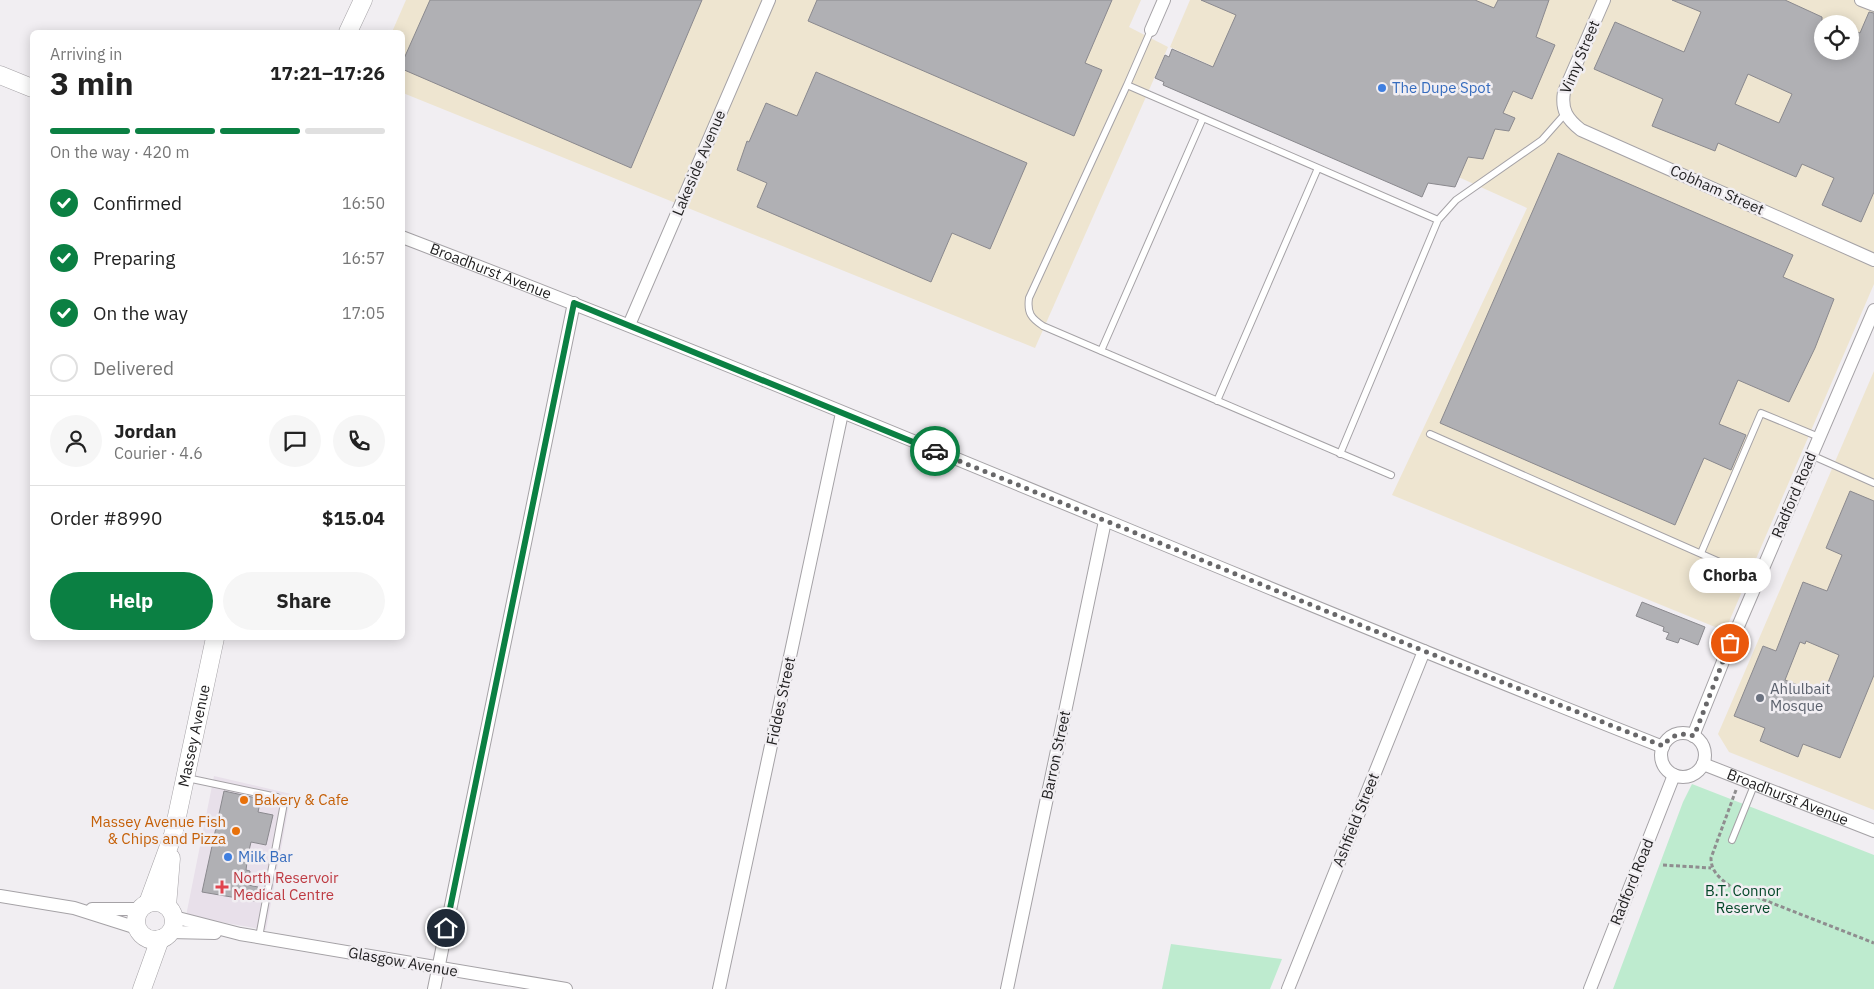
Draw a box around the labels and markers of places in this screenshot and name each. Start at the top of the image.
place label: The Dupe Spot [1392,78,1491,97]
marker: The Dupe Spot [1376,82,1388,94]
callout: Chorba [1689,558,1771,593]
pin [1709,622,1751,664]
place label: Ahlulbait Mosque [1770,679,1831,715]
marker: Ahlulbait Mosque [1754,692,1766,704]
place label: Bakery & Cafe [254,790,349,809]
marker: Bakery & Cafe [238,794,250,806]
place label: Massey Avenue Fish & Chips and Pizza [91,812,226,848]
marker: Massey Avenue Fish & Chips and Pizza [230,825,242,837]
place label: Milk Bar [238,847,293,866]
marker: Milk Bar [222,851,234,863]
place label: North Reservoir Medical Centre [233,868,339,904]
marker: North Reservoir Medical Centre [215,880,229,894]
pin [425,907,467,949]

